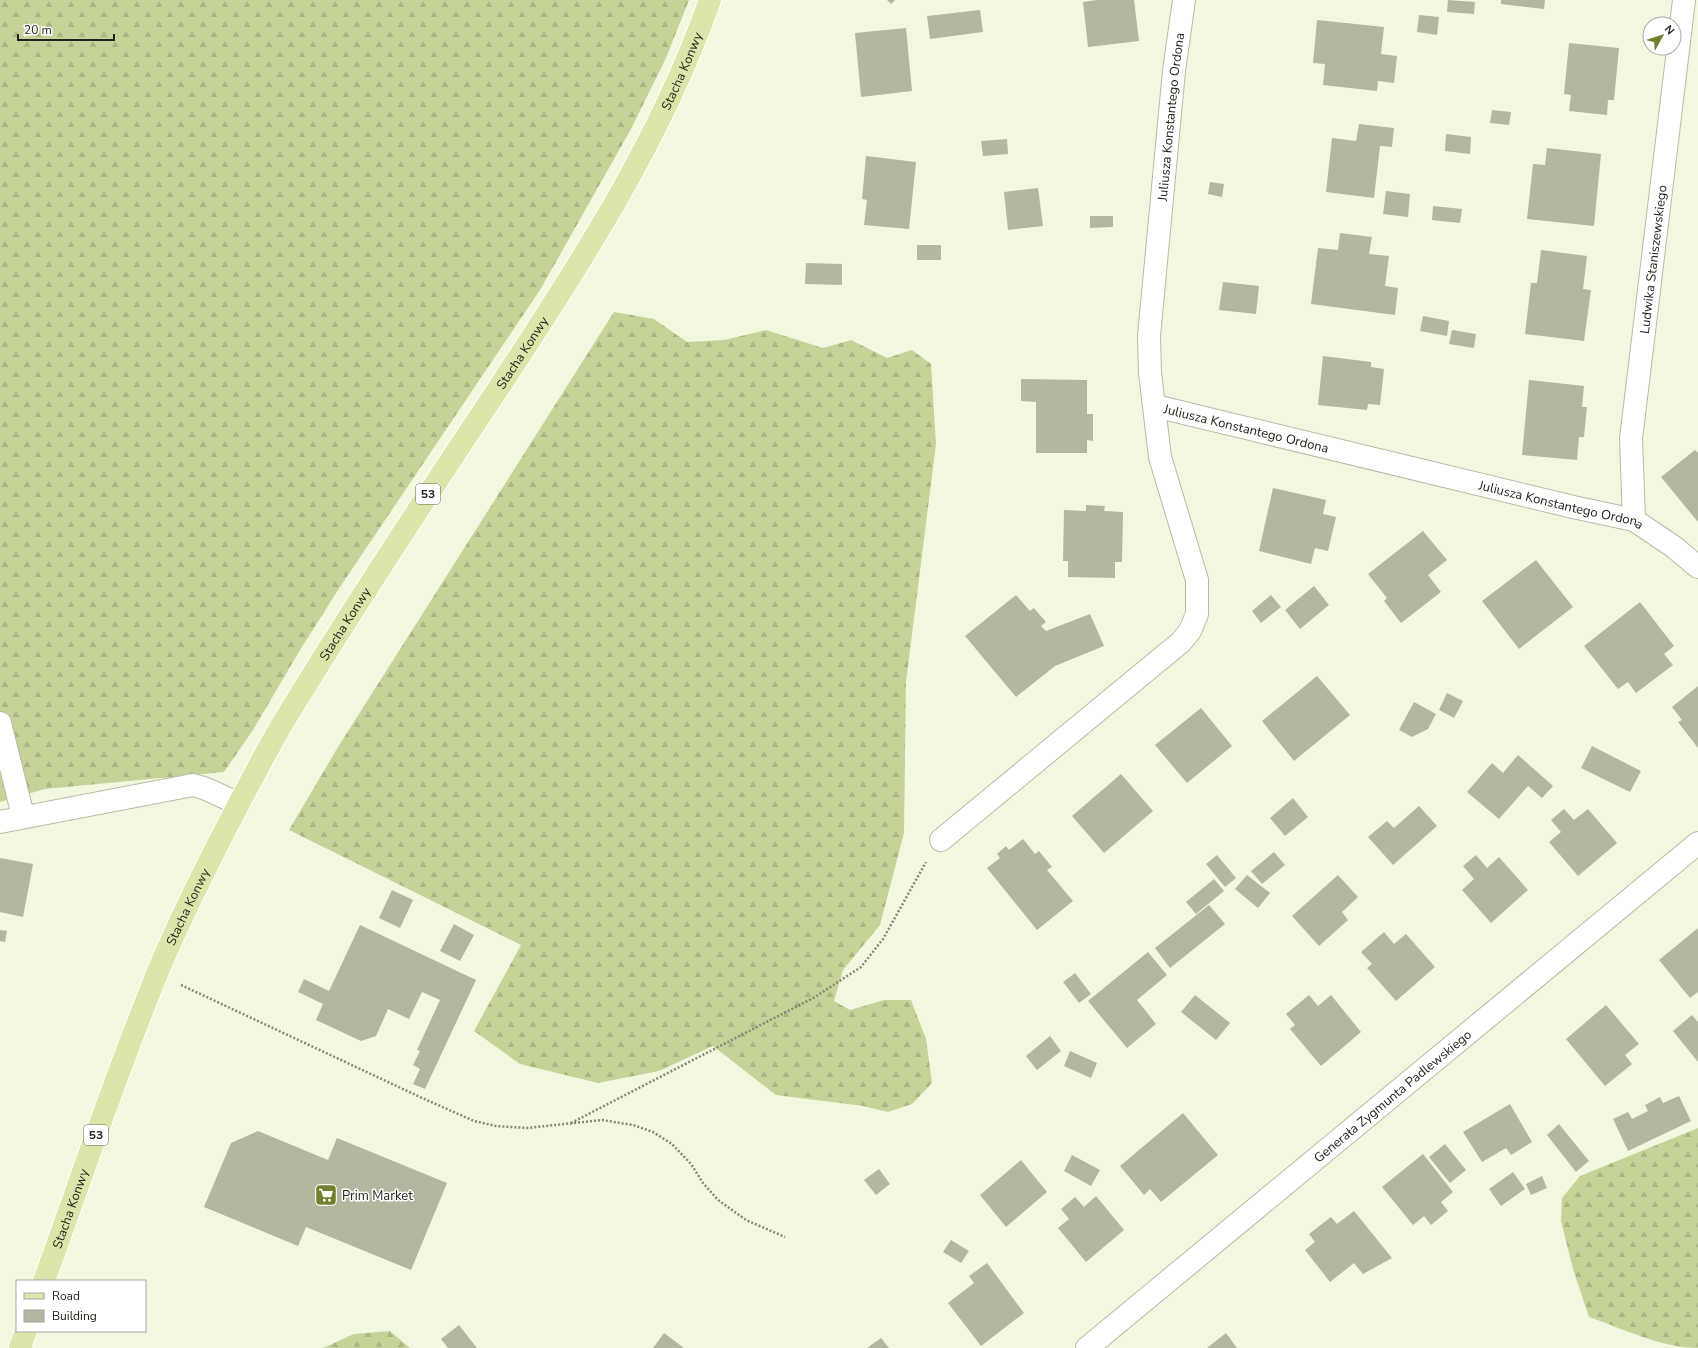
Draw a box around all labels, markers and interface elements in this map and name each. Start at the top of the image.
scale bar [18,16,114,42]
north arrow [1642,16,1682,56]
text: 20 m [24,22,52,38]
text: N [1661,22,1678,38]
street label: Stacha Konwy [657,29,707,113]
street label: Juliusza Konstantego Ordona [1154,32,1189,203]
street label: Ludwika Staniszewskiego [1636,184,1672,335]
street label: Stacha Konwy [492,313,553,393]
street label: Juliusza Konstantego Ordona [1161,400,1330,458]
street label: Juliusza Konstantego Ordona [1476,476,1647,534]
road number: 53 [416,484,440,504]
street label: Stacha Konwy [315,584,376,664]
street label: Stacha Konwy [162,865,215,949]
street label: Generała Zygmunta Padlewskiego [1310,1026,1476,1167]
road number: 53 [84,1125,108,1145]
street label: Stacha Konwy [48,1166,93,1251]
supermarket icon: Prim Market [313,1182,339,1208]
place label: Prim Market [342,1187,413,1205]
legend [16,1280,146,1332]
text: Road [52,1288,80,1304]
text: Building [52,1308,97,1324]

